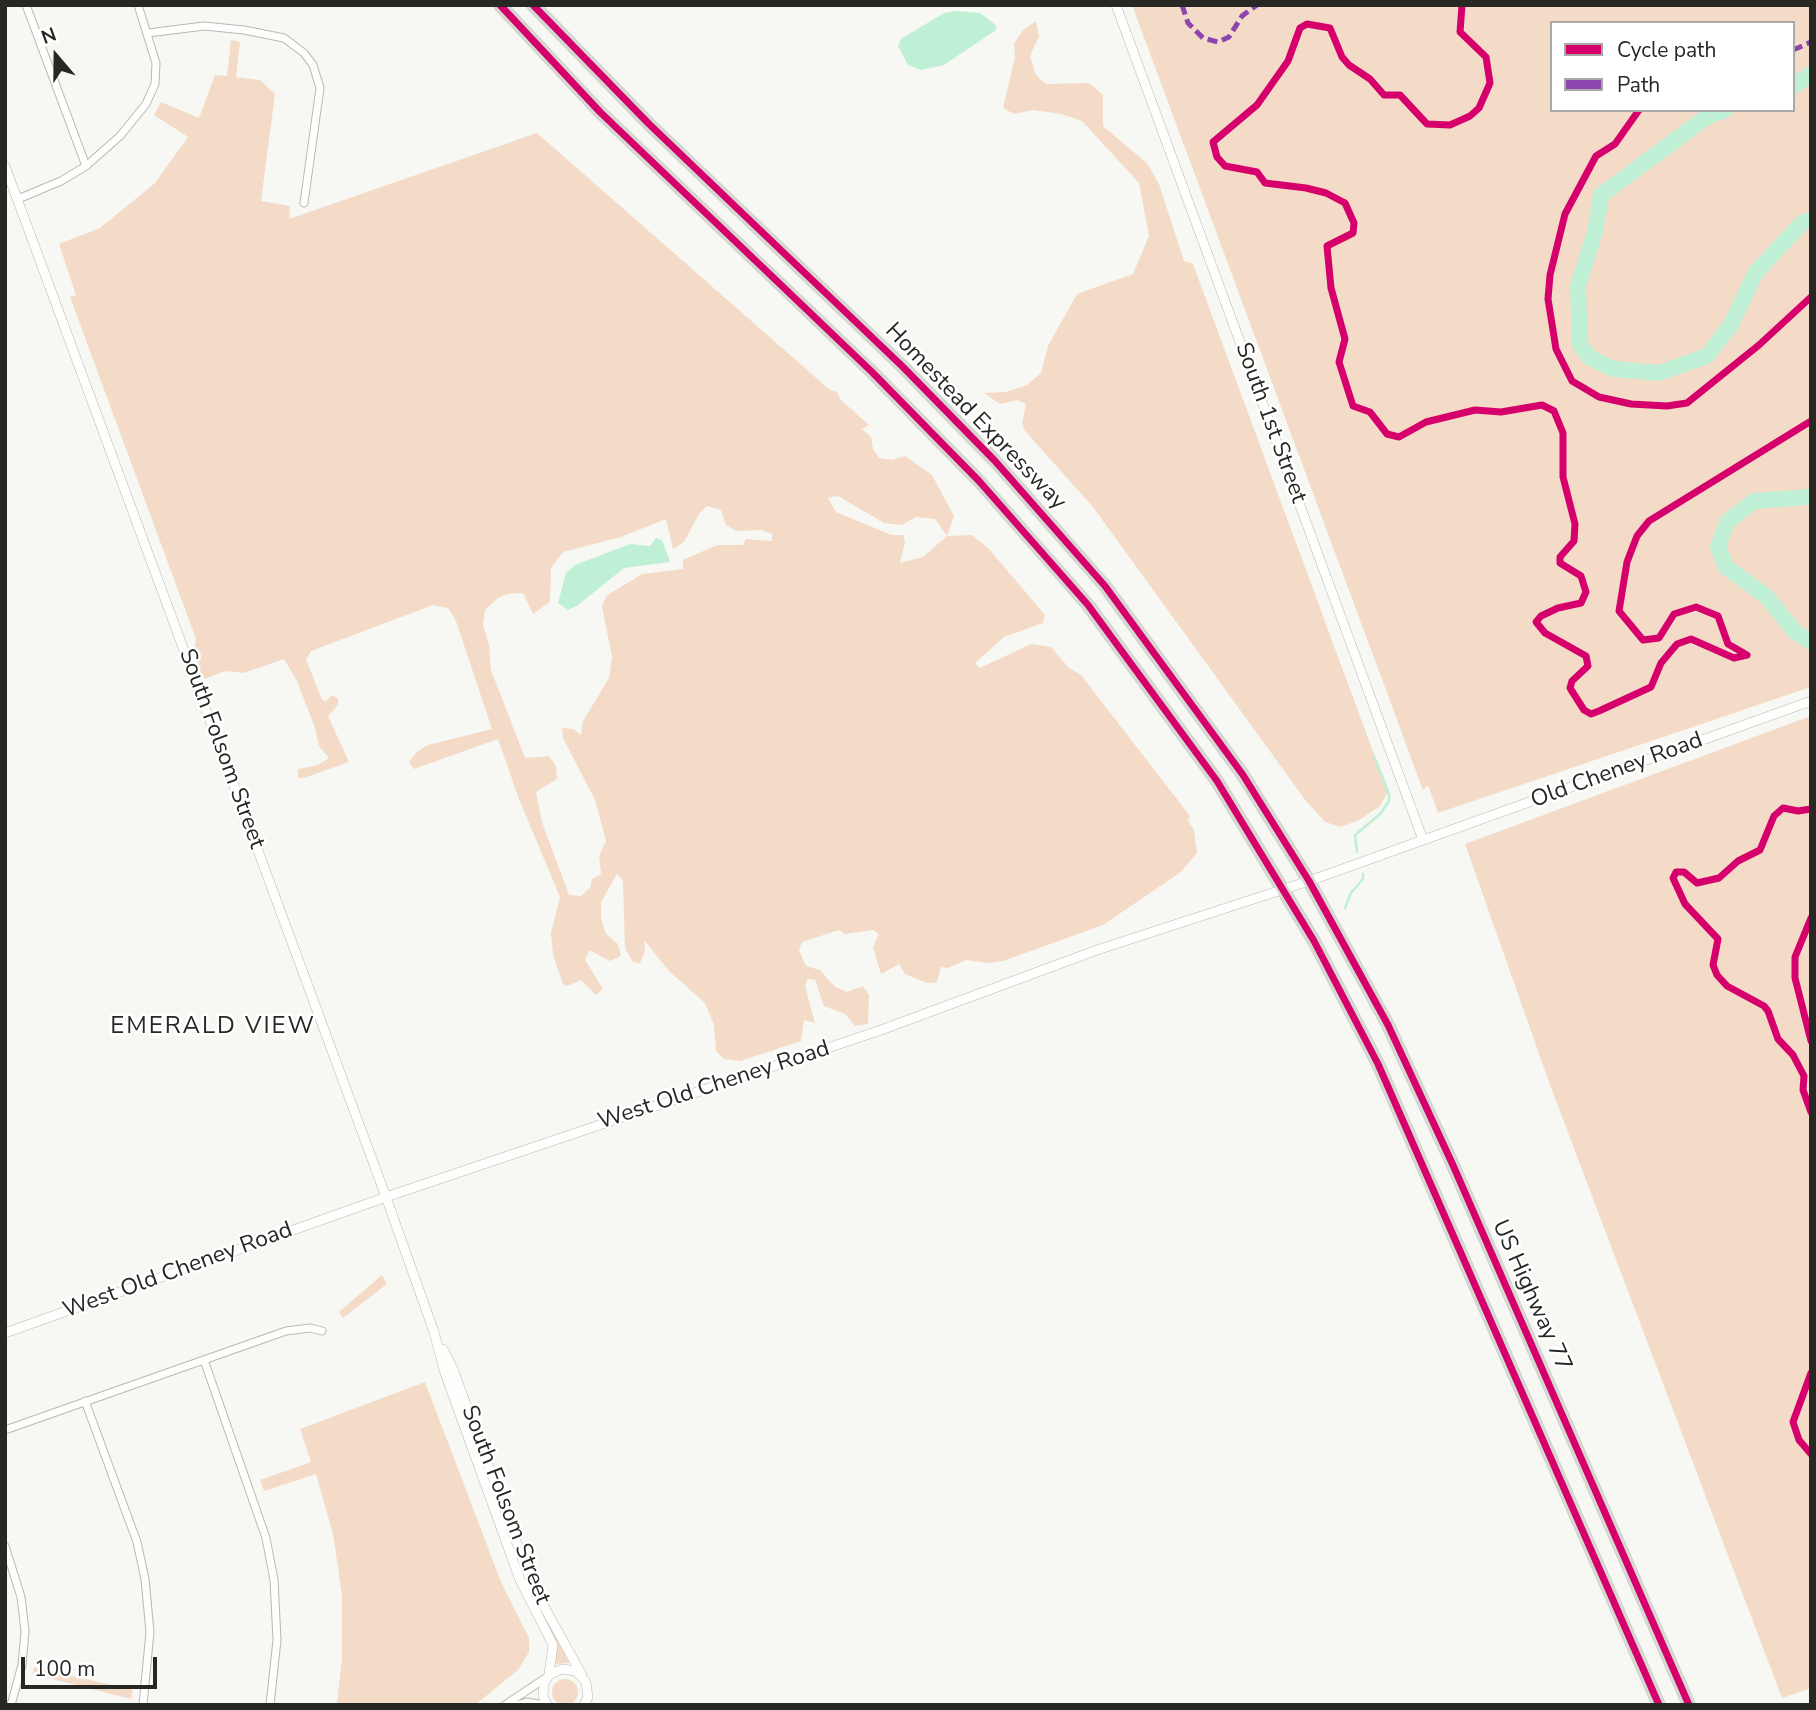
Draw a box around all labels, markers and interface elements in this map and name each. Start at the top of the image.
north arrow [21,21,91,91]
legend [1550,21,1795,112]
text: N [38,22,60,51]
text: Cycle path [1617,36,1716,64]
text: Path [1617,71,1660,99]
street label: Homestead Expressway [879,318,1071,516]
street label: South 1st Street [1228,339,1312,507]
street label: South Folsom Street [172,645,270,853]
street label: Old Cheney Road [1527,727,1707,815]
district label: EMERALD VIEW [112,1013,314,1041]
street label: West Old Cheney Road [595,1035,833,1137]
street label: US Highway 77 [1485,1216,1577,1376]
street label: West Old Cheney Road [60,1217,296,1325]
street label: South Folsom Street [454,1402,556,1608]
scale bar [24,1644,161,1688]
text: 100 m [34,1655,95,1683]

